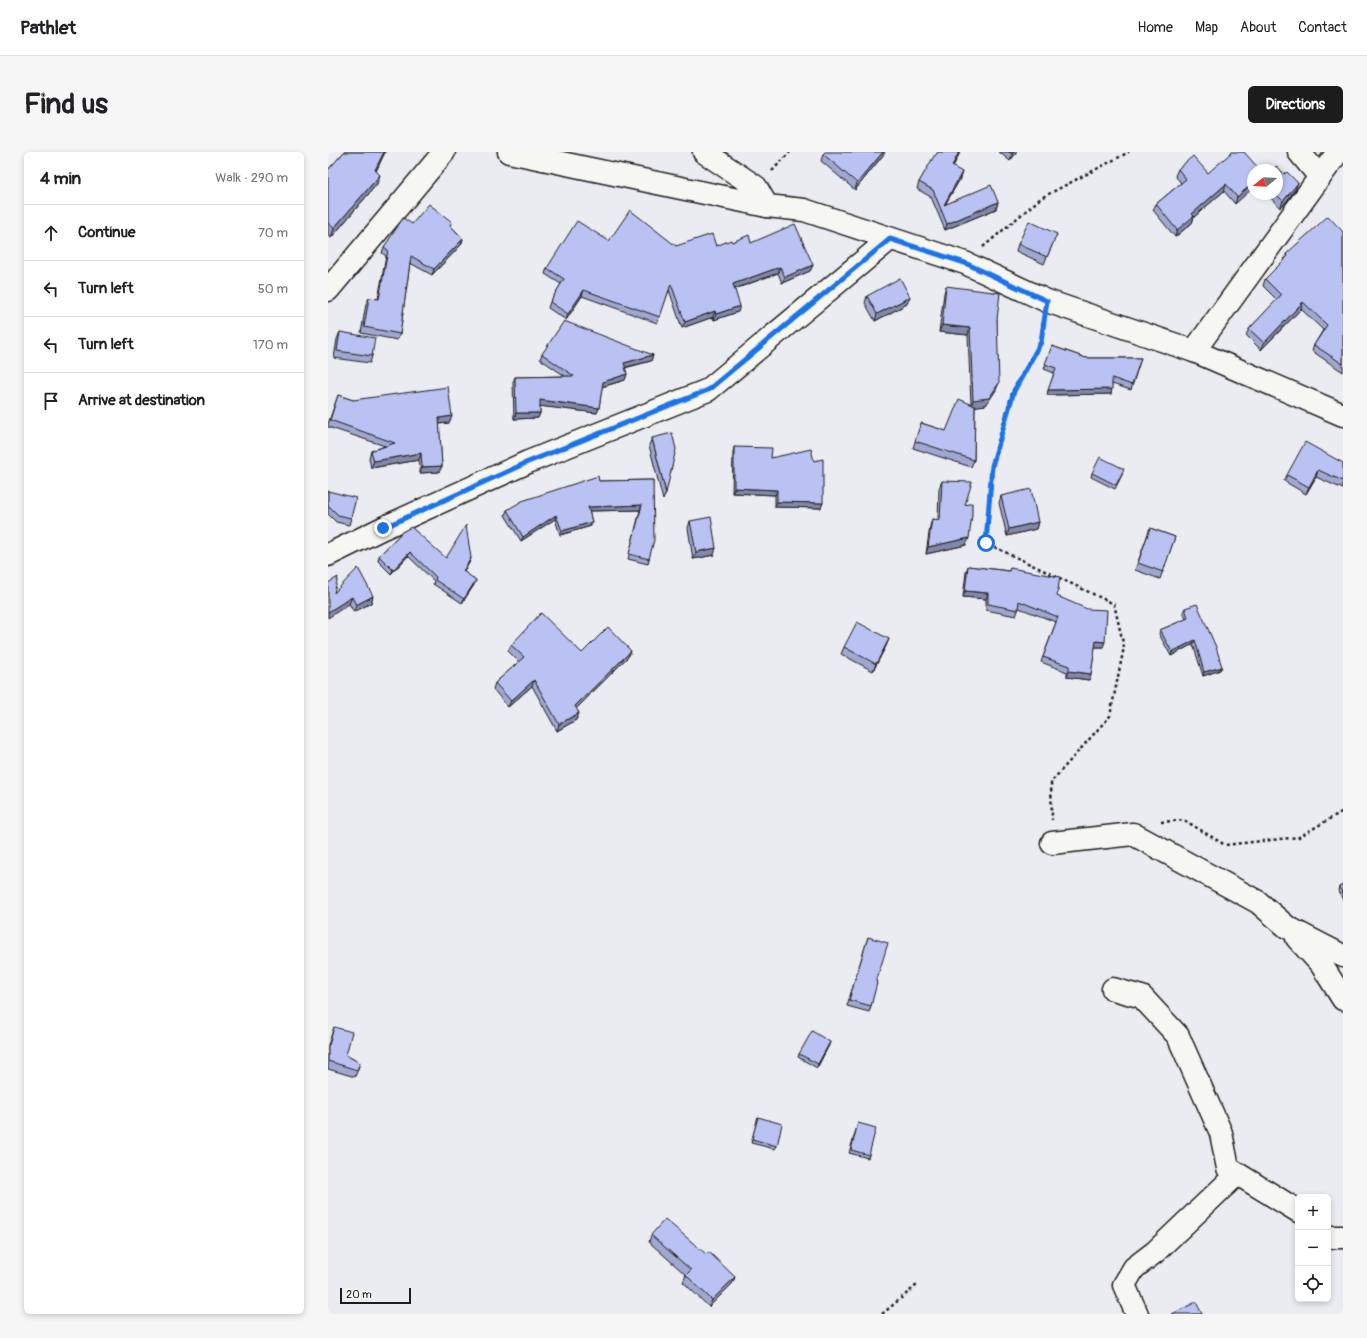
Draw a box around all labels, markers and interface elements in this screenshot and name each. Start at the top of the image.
text: Pathlet [20,16,76,40]
text: Home [1138,19,1173,36]
text: Map [1195,19,1218,36]
text: About [1240,19,1276,36]
text: Contact [1298,19,1347,36]
button: Directions [1248,86,1343,123]
text: Find us [24,87,108,122]
north arrow [1247,164,1283,200]
text: 4 min [40,168,81,189]
text: Walk · 290 m [215,170,288,186]
icon: ahead [40,222,62,244]
text: Continue [78,223,136,242]
text: 70 m [258,225,288,241]
icon: left [40,278,62,300]
text: Turn left [78,279,134,298]
text: 50 m [258,281,288,297]
icon: left [40,334,62,356]
text: Turn left [78,335,134,354]
text: 170 m [253,337,288,353]
icon: arrive [40,390,62,412]
text: Arrive at destination [78,391,205,410]
route end [374,519,392,537]
route start [977,534,995,552]
map controls [1295,1194,1331,1302]
button: + [1295,1194,1331,1230]
button: − [1295,1230,1331,1266]
button: locate [1295,1266,1331,1302]
scale bar [340,1286,411,1305]
text: 20 m [346,1288,372,1301]

